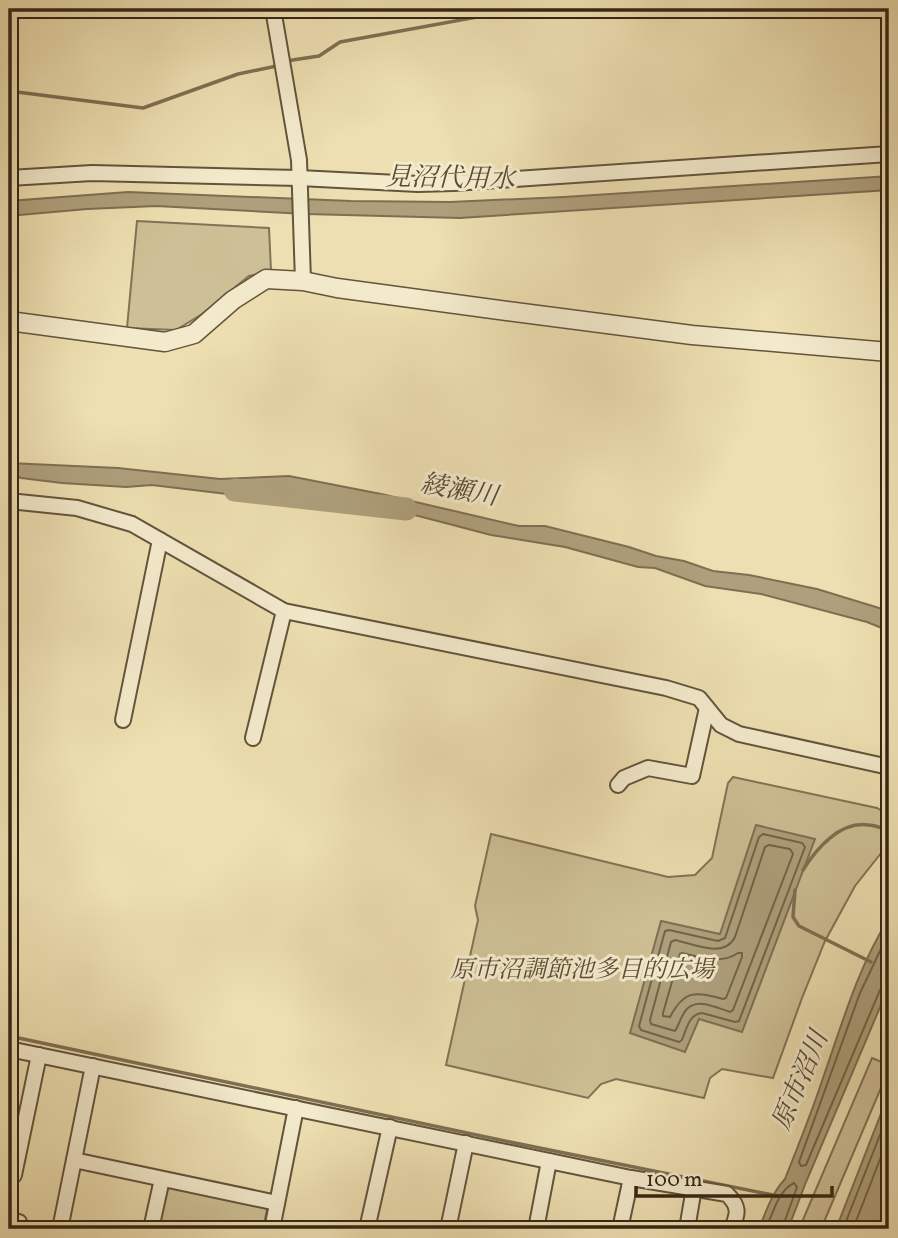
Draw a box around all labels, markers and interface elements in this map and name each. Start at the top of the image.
water label: 見沼代用水 [385,160,518,198]
water label: 綾瀬川 [417,466,503,516]
park label: 原市沼調節池多目的広場 [450,954,716,988]
water label: 原市沼川 [764,1023,839,1136]
scale bar [636,1154,832,1198]
text: 100 m [646,1166,703,1195]

